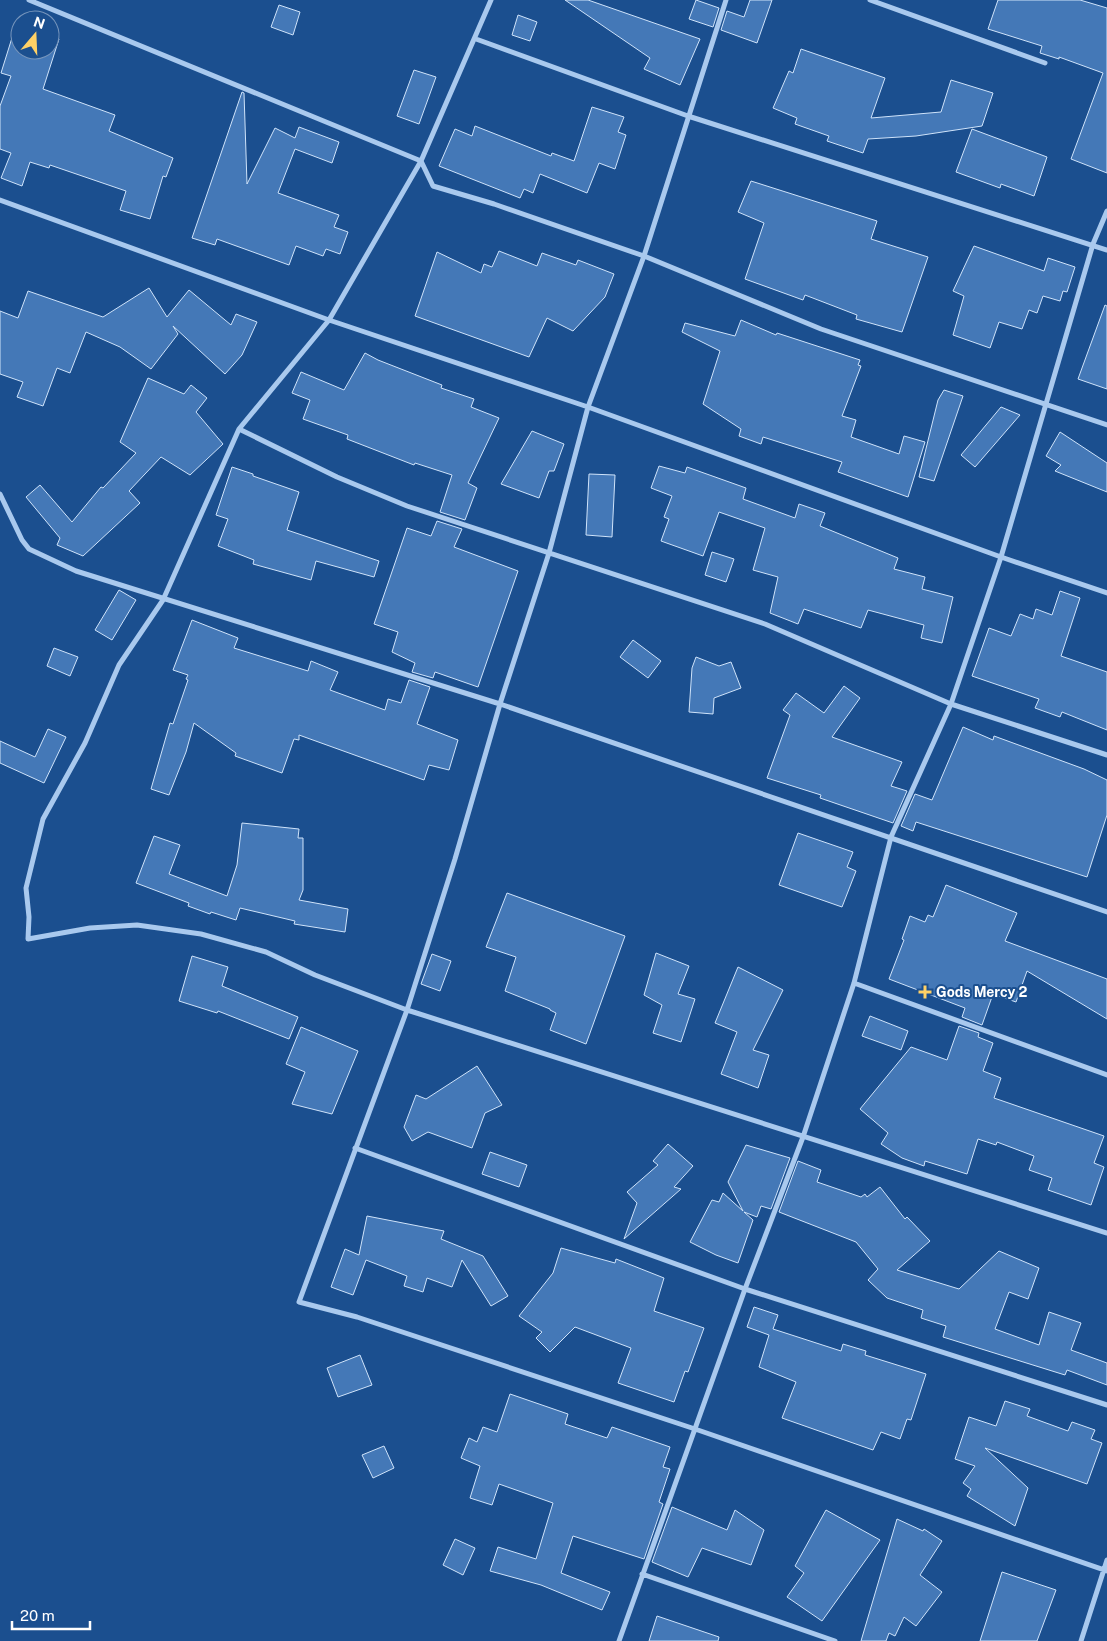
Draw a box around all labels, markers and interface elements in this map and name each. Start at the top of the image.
north arrow [10,10,60,60]
text: N [31,13,47,32]
place label: Gods Mercy 2 [936,984,1028,1000]
marker: Gods Mercy 2 [918,985,932,999]
scale bar [12,1598,90,1630]
text: 20 m [20,1607,55,1624]

